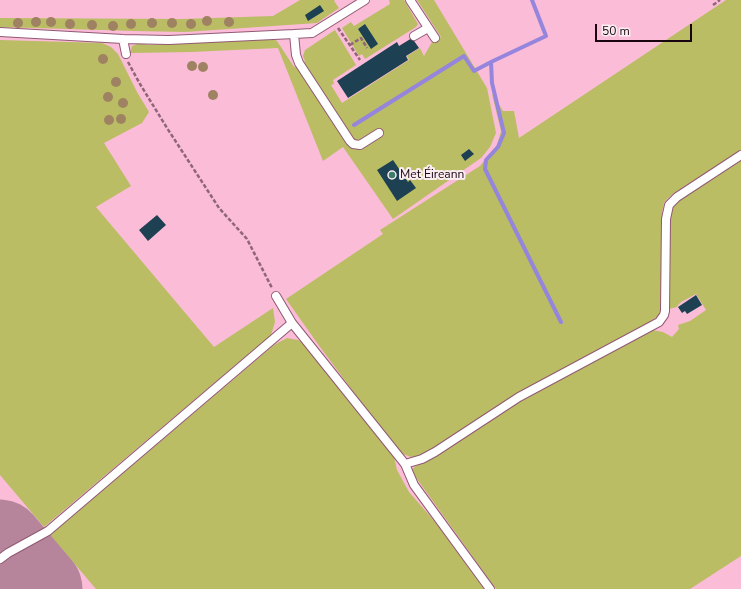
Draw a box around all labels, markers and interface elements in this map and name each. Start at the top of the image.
scale bar [597,16,694,42]
text: 50 m [602,23,630,39]
place label: Met Éireann [400,168,464,182]
marker: Met Éireann [387,170,397,180]

